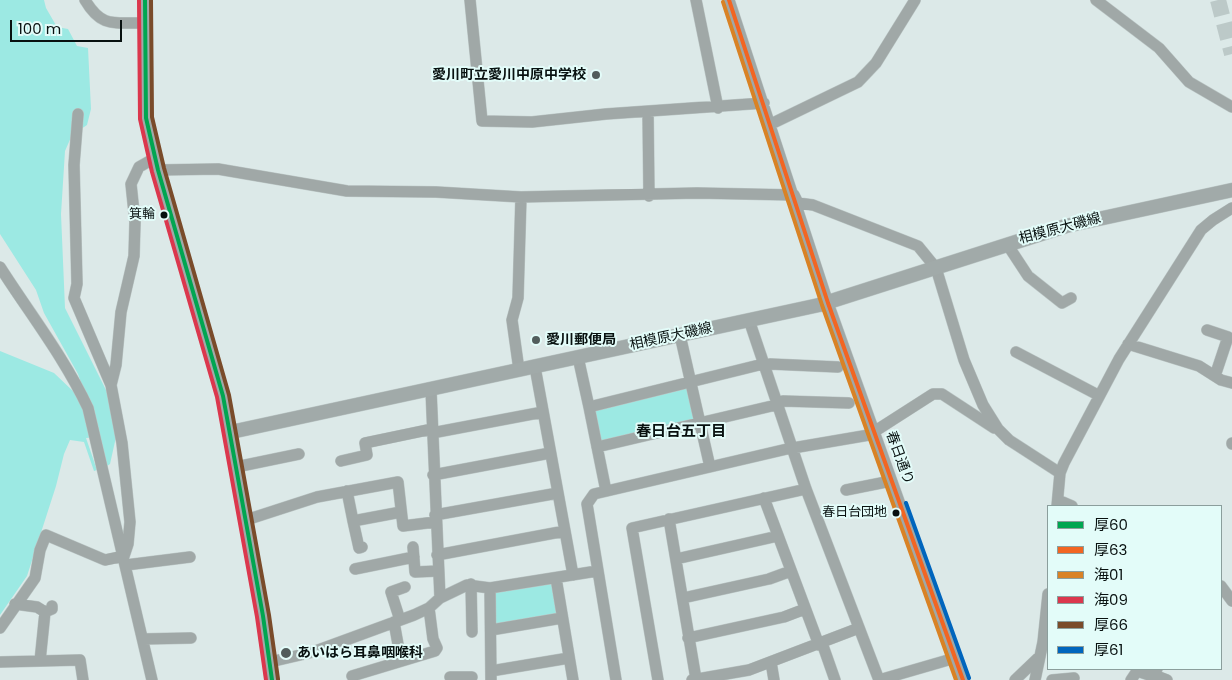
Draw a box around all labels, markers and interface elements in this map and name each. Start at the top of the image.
scale bar [12,10,125,42]
text: 100 m [18,18,61,39]
place label: 愛川町立愛川中原中学校 [432,67,586,83]
marker: 愛川町立愛川中原中学校 [590,69,602,81]
place label: 箕輪 [129,207,155,223]
marker: 箕輪 [159,210,169,220]
street label: 相模原大磯線 [1017,210,1103,248]
street label: 相模原大磯線 [628,320,714,354]
place label: 愛川郵便局 [546,332,616,348]
marker: 愛川郵便局 [530,334,542,346]
district label: 春日台五丁目 [636,423,726,441]
street label: 春日通り [882,429,916,487]
place label: 春日台団地 [822,505,887,521]
legend [1047,505,1222,670]
marker: 春日台団地 [891,508,901,518]
text: 厚60 [1094,514,1128,535]
text: 厚63 [1094,539,1127,560]
text: 海01 [1094,564,1123,585]
text: 海09 [1094,589,1128,610]
text: 厚66 [1094,614,1128,635]
text: 厚61 [1094,639,1123,660]
place label: あいはら耳鼻咽喉科 [297,645,423,661]
marker: あいはら耳鼻咽喉科 [279,646,293,660]

